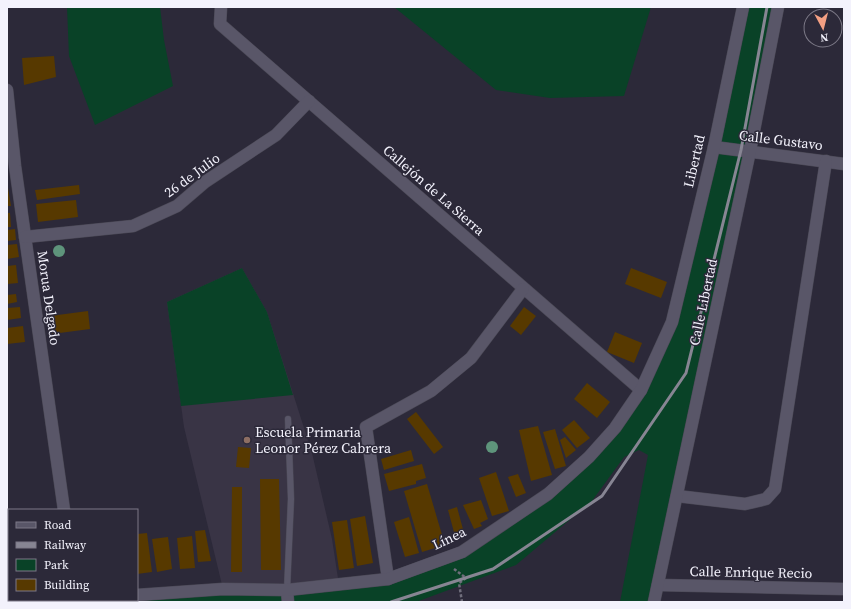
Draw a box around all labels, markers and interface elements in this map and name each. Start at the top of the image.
north arrow [803,8,843,48]
text: N [819,29,829,45]
street label: Calle Gustavo [738,125,824,155]
street label: Libertad [678,133,710,189]
street label: Callejón de La Sierra [379,140,490,240]
street label: 26 de Julio [160,148,224,202]
street label: Morua Delgado [32,249,66,347]
street label: Calle Libertad [684,257,722,347]
place label: Escuela Primaria Leonor Pérez Cabrera [255,422,392,458]
marker: Escuela Primaria Leonor Pérez Cabrera [242,435,252,445]
legend [8,509,138,601]
text: Road [44,517,71,533]
street label: Línea [429,521,470,554]
text: Railway [44,537,87,553]
text: Park [44,557,69,573]
street label: Calle Enrique Recio [689,561,813,583]
text: Building [44,577,89,593]

